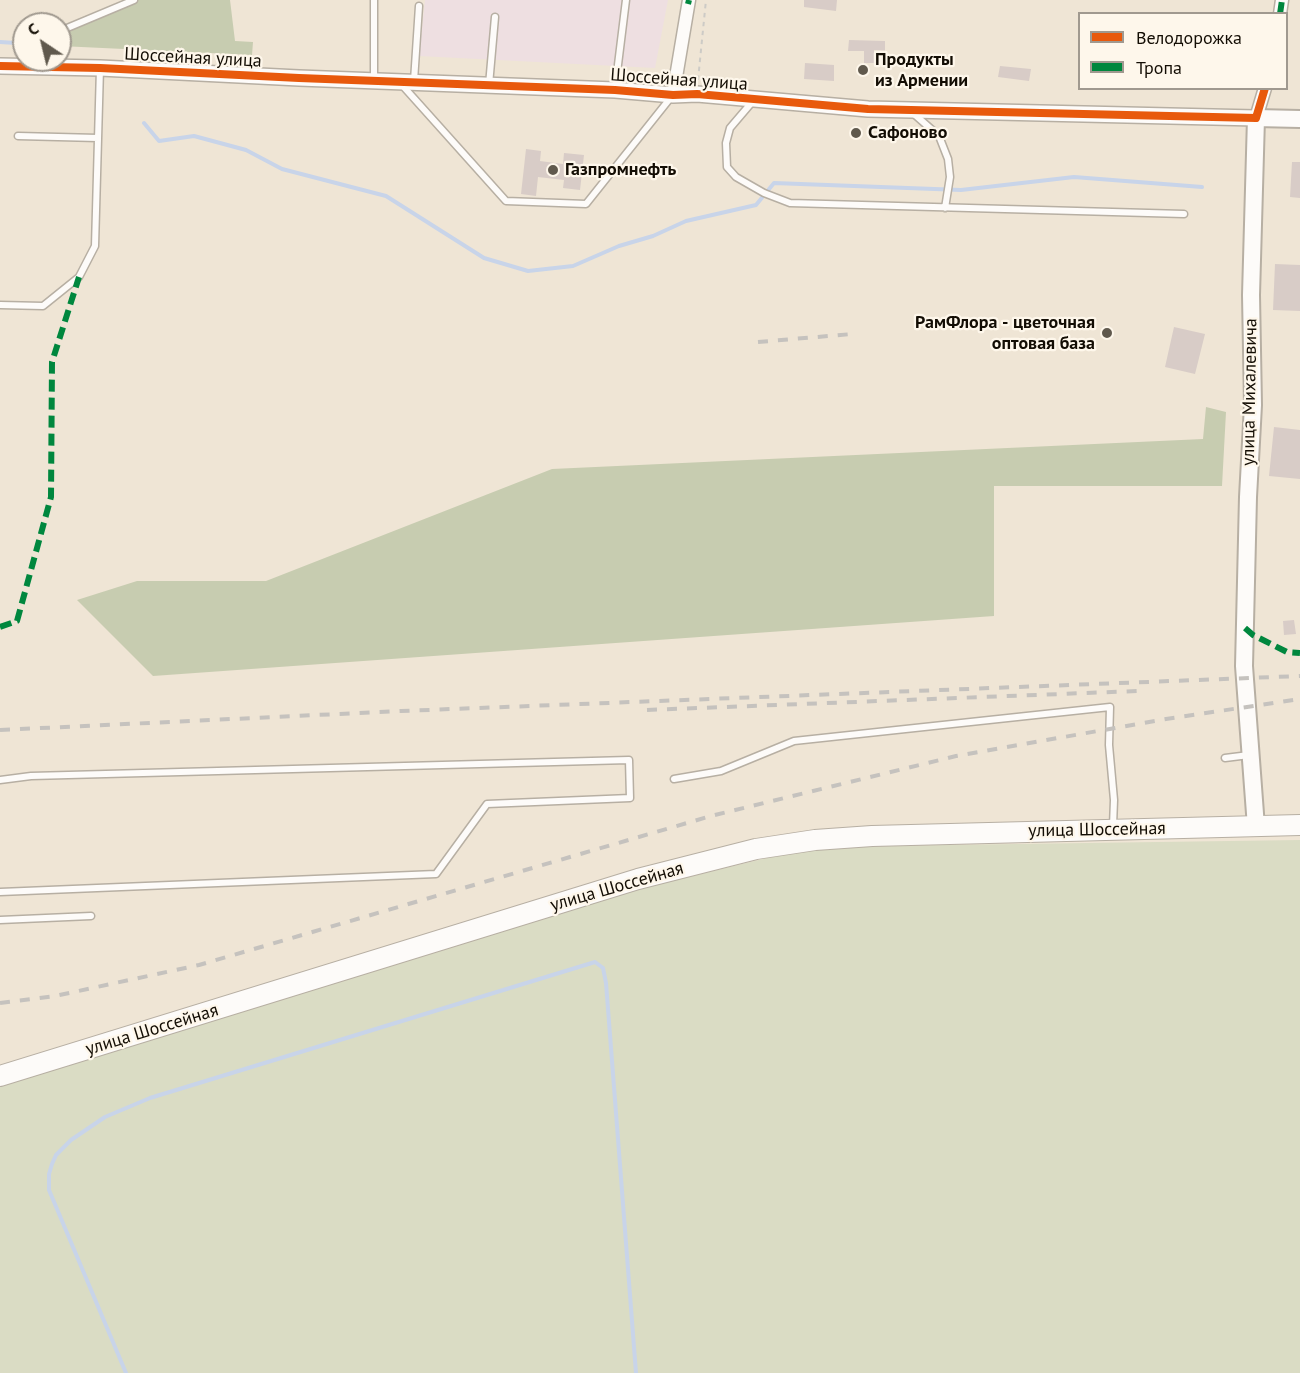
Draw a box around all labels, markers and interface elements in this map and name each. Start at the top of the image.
north arrow [12,12,72,72]
legend [1078,12,1288,90]
text: С [23,18,42,40]
text: Велодорожка [1136,26,1242,49]
street label: Шоссейная улица [124,44,262,72]
place label: Продукты из Армении [875,49,968,92]
text: Тропа [1136,56,1182,79]
marker: Продукты из Армении [856,63,870,77]
street label: Шоссейная улица [610,64,748,96]
place label: Сафоново [868,122,947,144]
marker: Сафоново [849,126,863,140]
place label: Газпромнефть [565,159,676,181]
marker: Газпромнефть [546,163,560,177]
place label: РамФлора - цветочная оптовая база [915,312,1095,354]
street label: улица Михалевича [1238,318,1262,466]
marker: РамФлора - цветочная оптовая база [1100,326,1114,340]
street label: улица Шоссейная [1028,818,1166,842]
street label: улица Шоссейная [548,858,686,916]
street label: улица Шоссейная [83,1000,221,1060]

